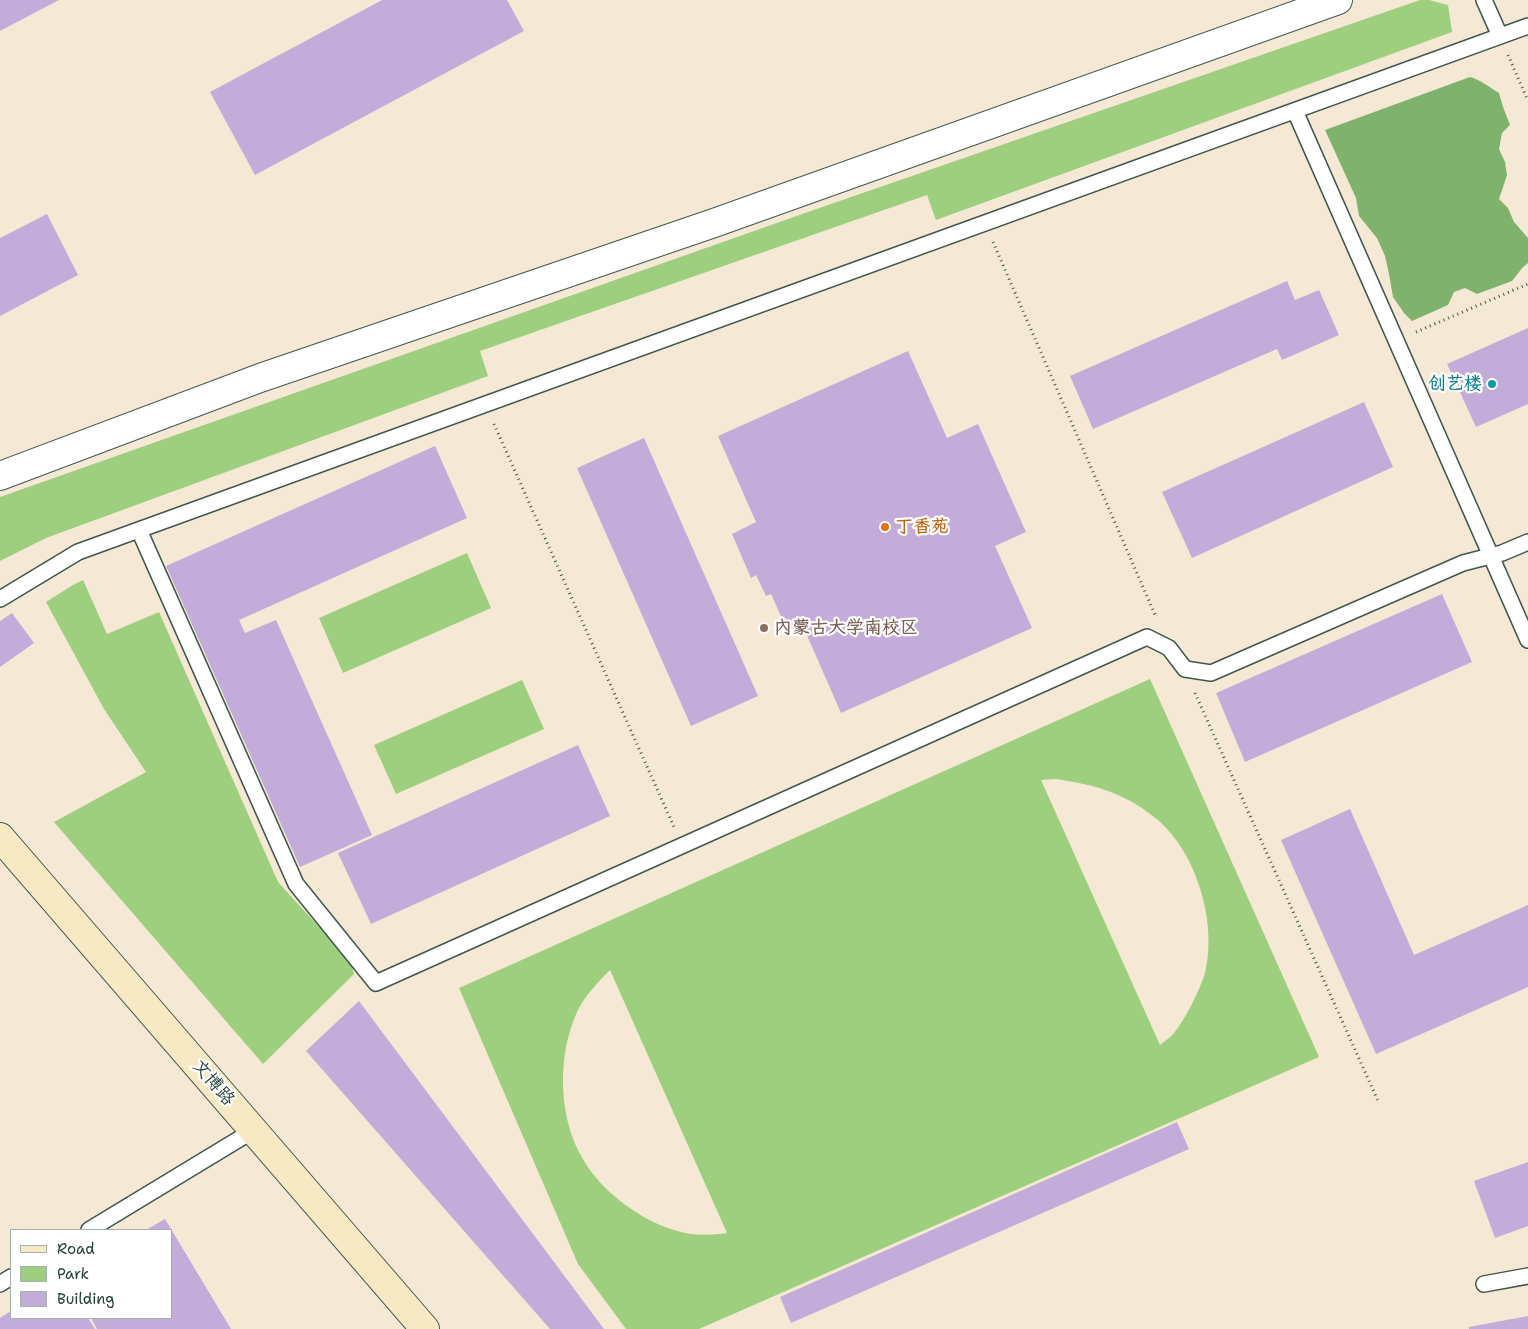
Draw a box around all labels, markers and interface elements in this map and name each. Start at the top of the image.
place label: 创艺楼 [1428,373,1482,395]
marker: 创艺楼 [1486,378,1498,390]
place label: 丁香苑 [895,516,949,538]
marker: 丁香苑 [879,521,891,533]
place label: 内蒙古大学南校区 [774,617,918,639]
marker: 内蒙古大学南校区 [758,622,770,634]
street label: 文博路 [187,1056,239,1110]
legend [10,1229,172,1319]
text: Road [57,1239,95,1259]
text: Park [57,1264,89,1284]
text: Building [57,1289,114,1309]

